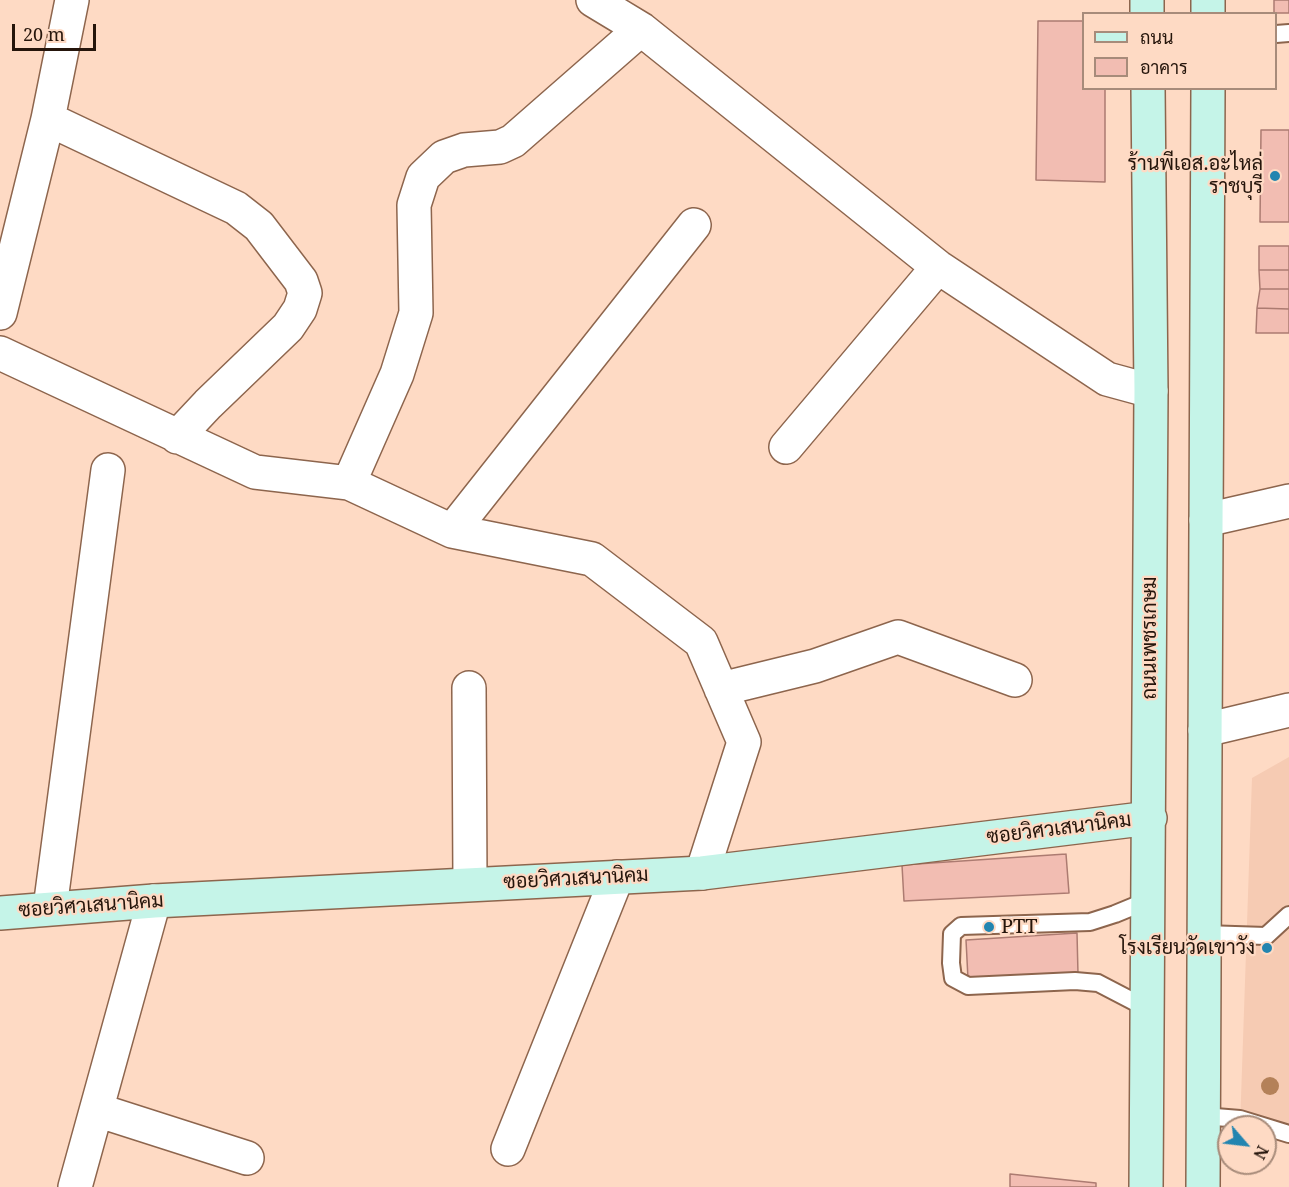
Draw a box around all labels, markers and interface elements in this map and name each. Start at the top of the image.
scale bar [15,12,99,50]
legend [1082,12,1277,90]
text: 20 m [23,22,65,46]
text: ถนน [1140,25,1173,49]
text: อาคาร [1140,55,1188,79]
place label: ร้านพีเอส.อะไหล่ ราชบุรี [1127,152,1263,199]
marker: ร้านพีเอส.อะไหล่ ราชบุรี [1268,169,1282,183]
street label: ถนนเพชรเกษม [1138,576,1162,700]
street label: ซอยวิศวเสนานิคม [985,808,1133,850]
street label: ซอยวิศวเสนานิคม [503,863,649,895]
street label: ซอยวิศวเสนานิคม [18,889,164,923]
place label: PTT [1001,915,1038,939]
marker: PTT [982,920,996,934]
place label: โรงเรียนวัดเขาวัง [1119,936,1255,960]
marker: โรงเรียนวัดเขาวัง [1260,941,1274,955]
north arrow [1217,1115,1277,1175]
text: N [1248,1142,1274,1163]

